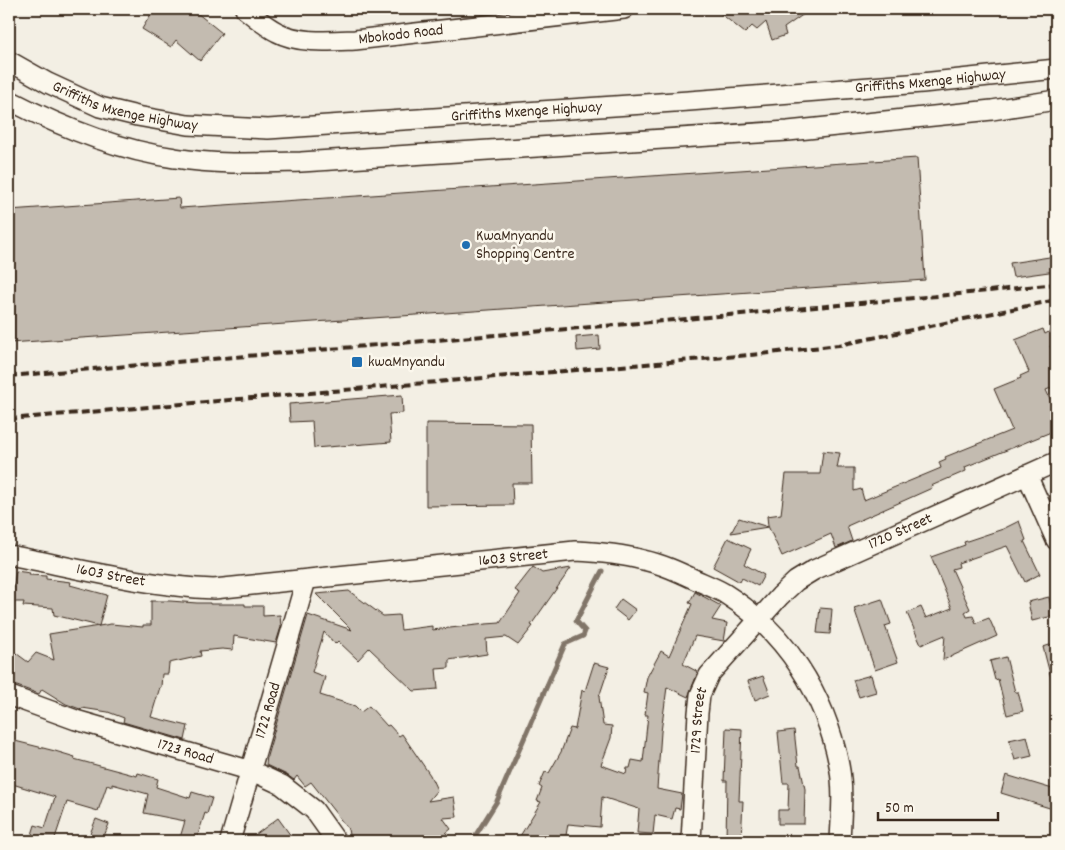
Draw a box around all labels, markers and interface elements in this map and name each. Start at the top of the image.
street label: Mbokodo Road [357,18,445,51]
street label: Griffiths Mxenge Highway [854,63,1007,100]
street label: Griffiths Mxenge Highway [48,75,199,137]
street label: Griffiths Mxenge Highway [450,95,603,128]
place label: KwaMnyandu Shopping Centre [476,225,574,266]
marker: KwaMnyandu Shopping Centre [460,239,472,251]
place label: kwaMnyandu [368,351,445,374]
marker: kwaMnyandu [350,355,364,369]
street label: 1720 Street [865,507,936,556]
street label: 1603 Street [477,542,549,573]
street label: 1603 Street [74,558,147,593]
street label: 1722 Road [249,680,287,741]
street label: 1729 Street [684,683,714,754]
street label: 1723 Road [155,733,216,771]
scale bar [878,790,998,822]
text: 50 m [885,798,914,820]

